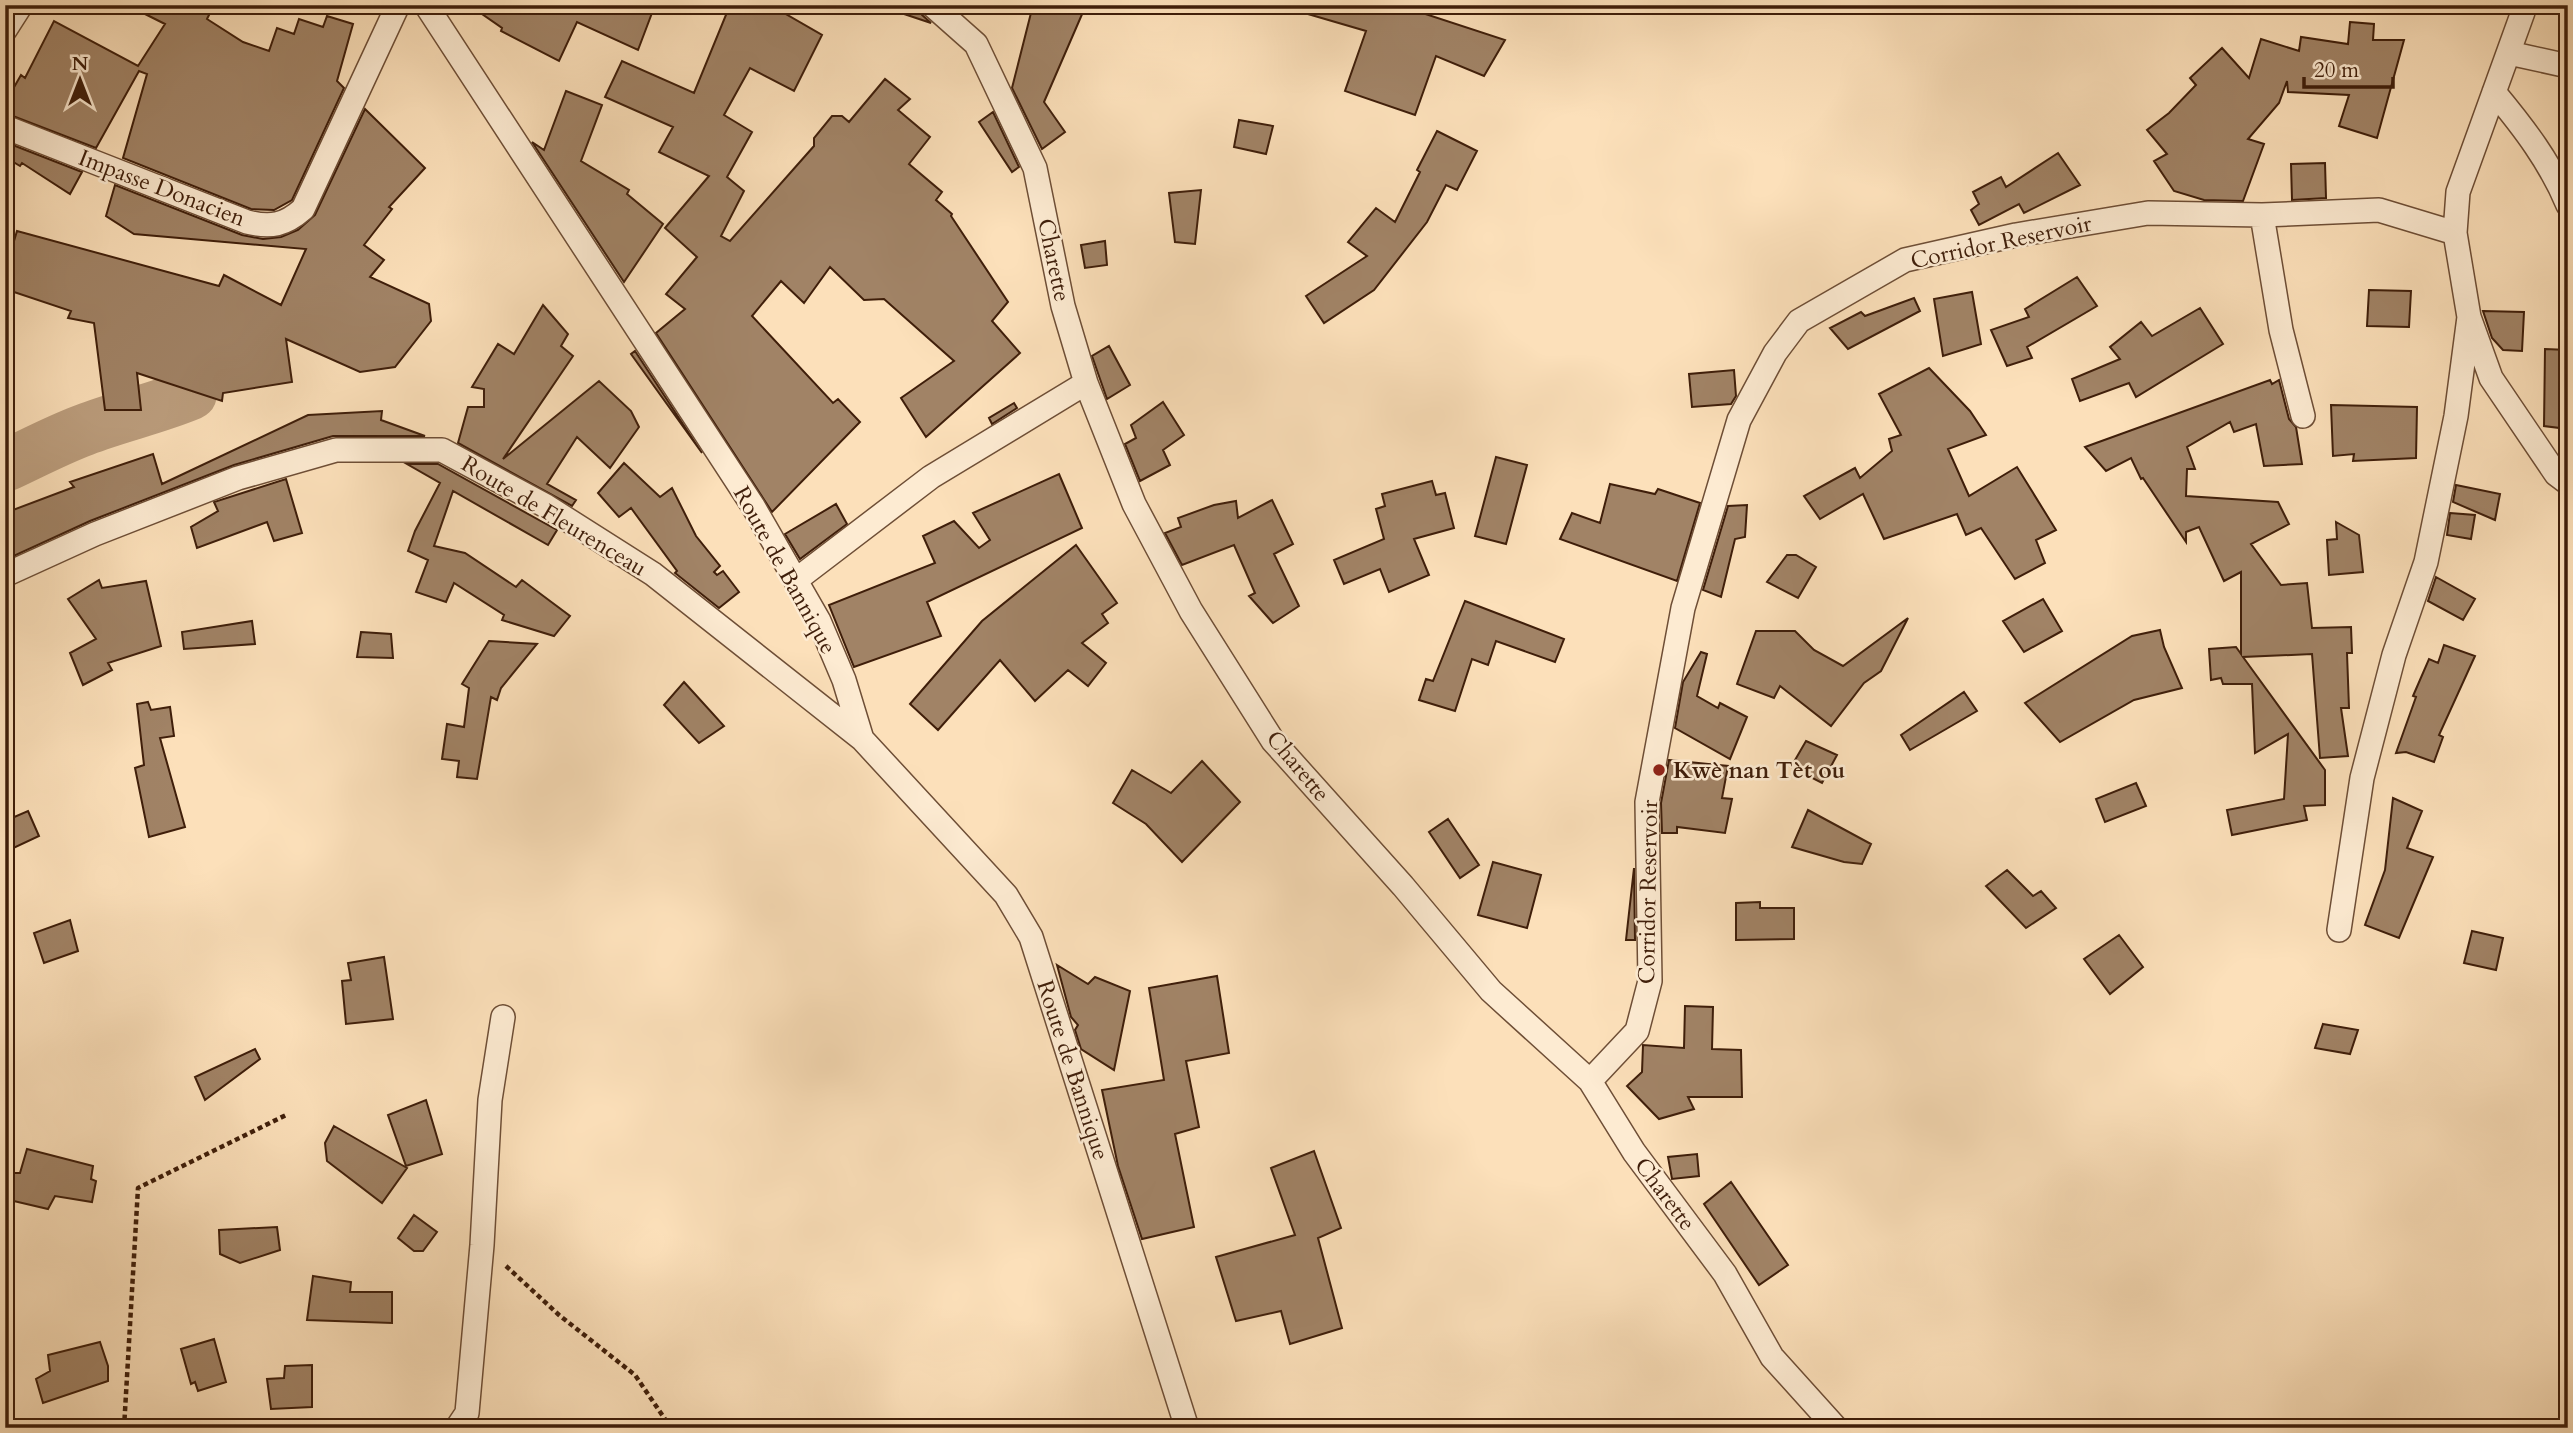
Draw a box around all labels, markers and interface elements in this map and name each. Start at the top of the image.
north arrow [46,46,116,116]
scale bar [2304,46,2393,90]
text: N [72,51,89,77]
text: 20 m [2314,56,2359,85]
street label: Impasse Donacien [74,142,250,234]
street label: Corridor Reservoir [1908,208,2095,276]
street label: Charette [1030,216,1078,304]
street label: Route de Fleurenceau [456,448,652,584]
street label: Route de Bannique [726,481,844,659]
street label: Charette [1259,724,1337,808]
place label: Kwè nan Tèt ou [1673,755,1845,786]
marker: Kwè nan Tèt ou [1651,762,1667,778]
street label: Corridor Reservoir [1631,799,1665,984]
street label: Route de Bannique [1029,976,1117,1164]
street label: Charette [1627,1151,1703,1237]

